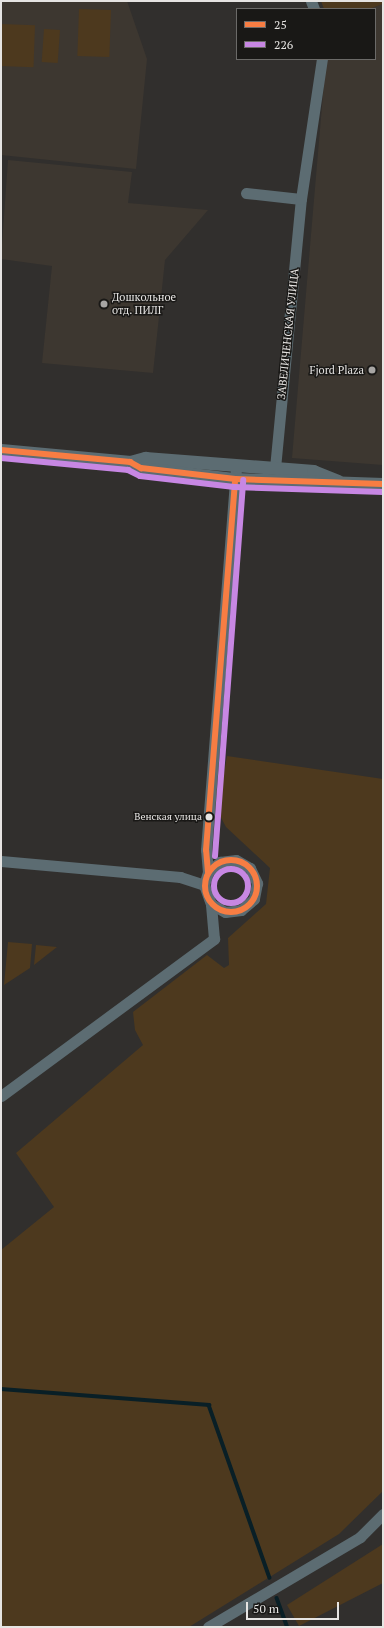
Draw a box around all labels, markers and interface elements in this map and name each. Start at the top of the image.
legend [236,8,376,60]
text: 25 [274,17,287,32]
text: 226 [274,37,293,52]
street label: ЗАВЕЛИЧЕНСКАЯ УЛИЦА [275,267,301,401]
place label: Дошкольное отд. ПИЛГ [112,291,176,317]
marker: Дошкольное отд. ПИЛГ [99,299,109,309]
place label: Fjord Plaza [309,363,364,377]
marker: Fjord Plaza [367,365,377,375]
place label: Венская улица [134,811,202,823]
marker: Венская улица [204,812,214,822]
scale bar [248,1594,341,1620]
text: 50 m [253,1601,279,1616]

